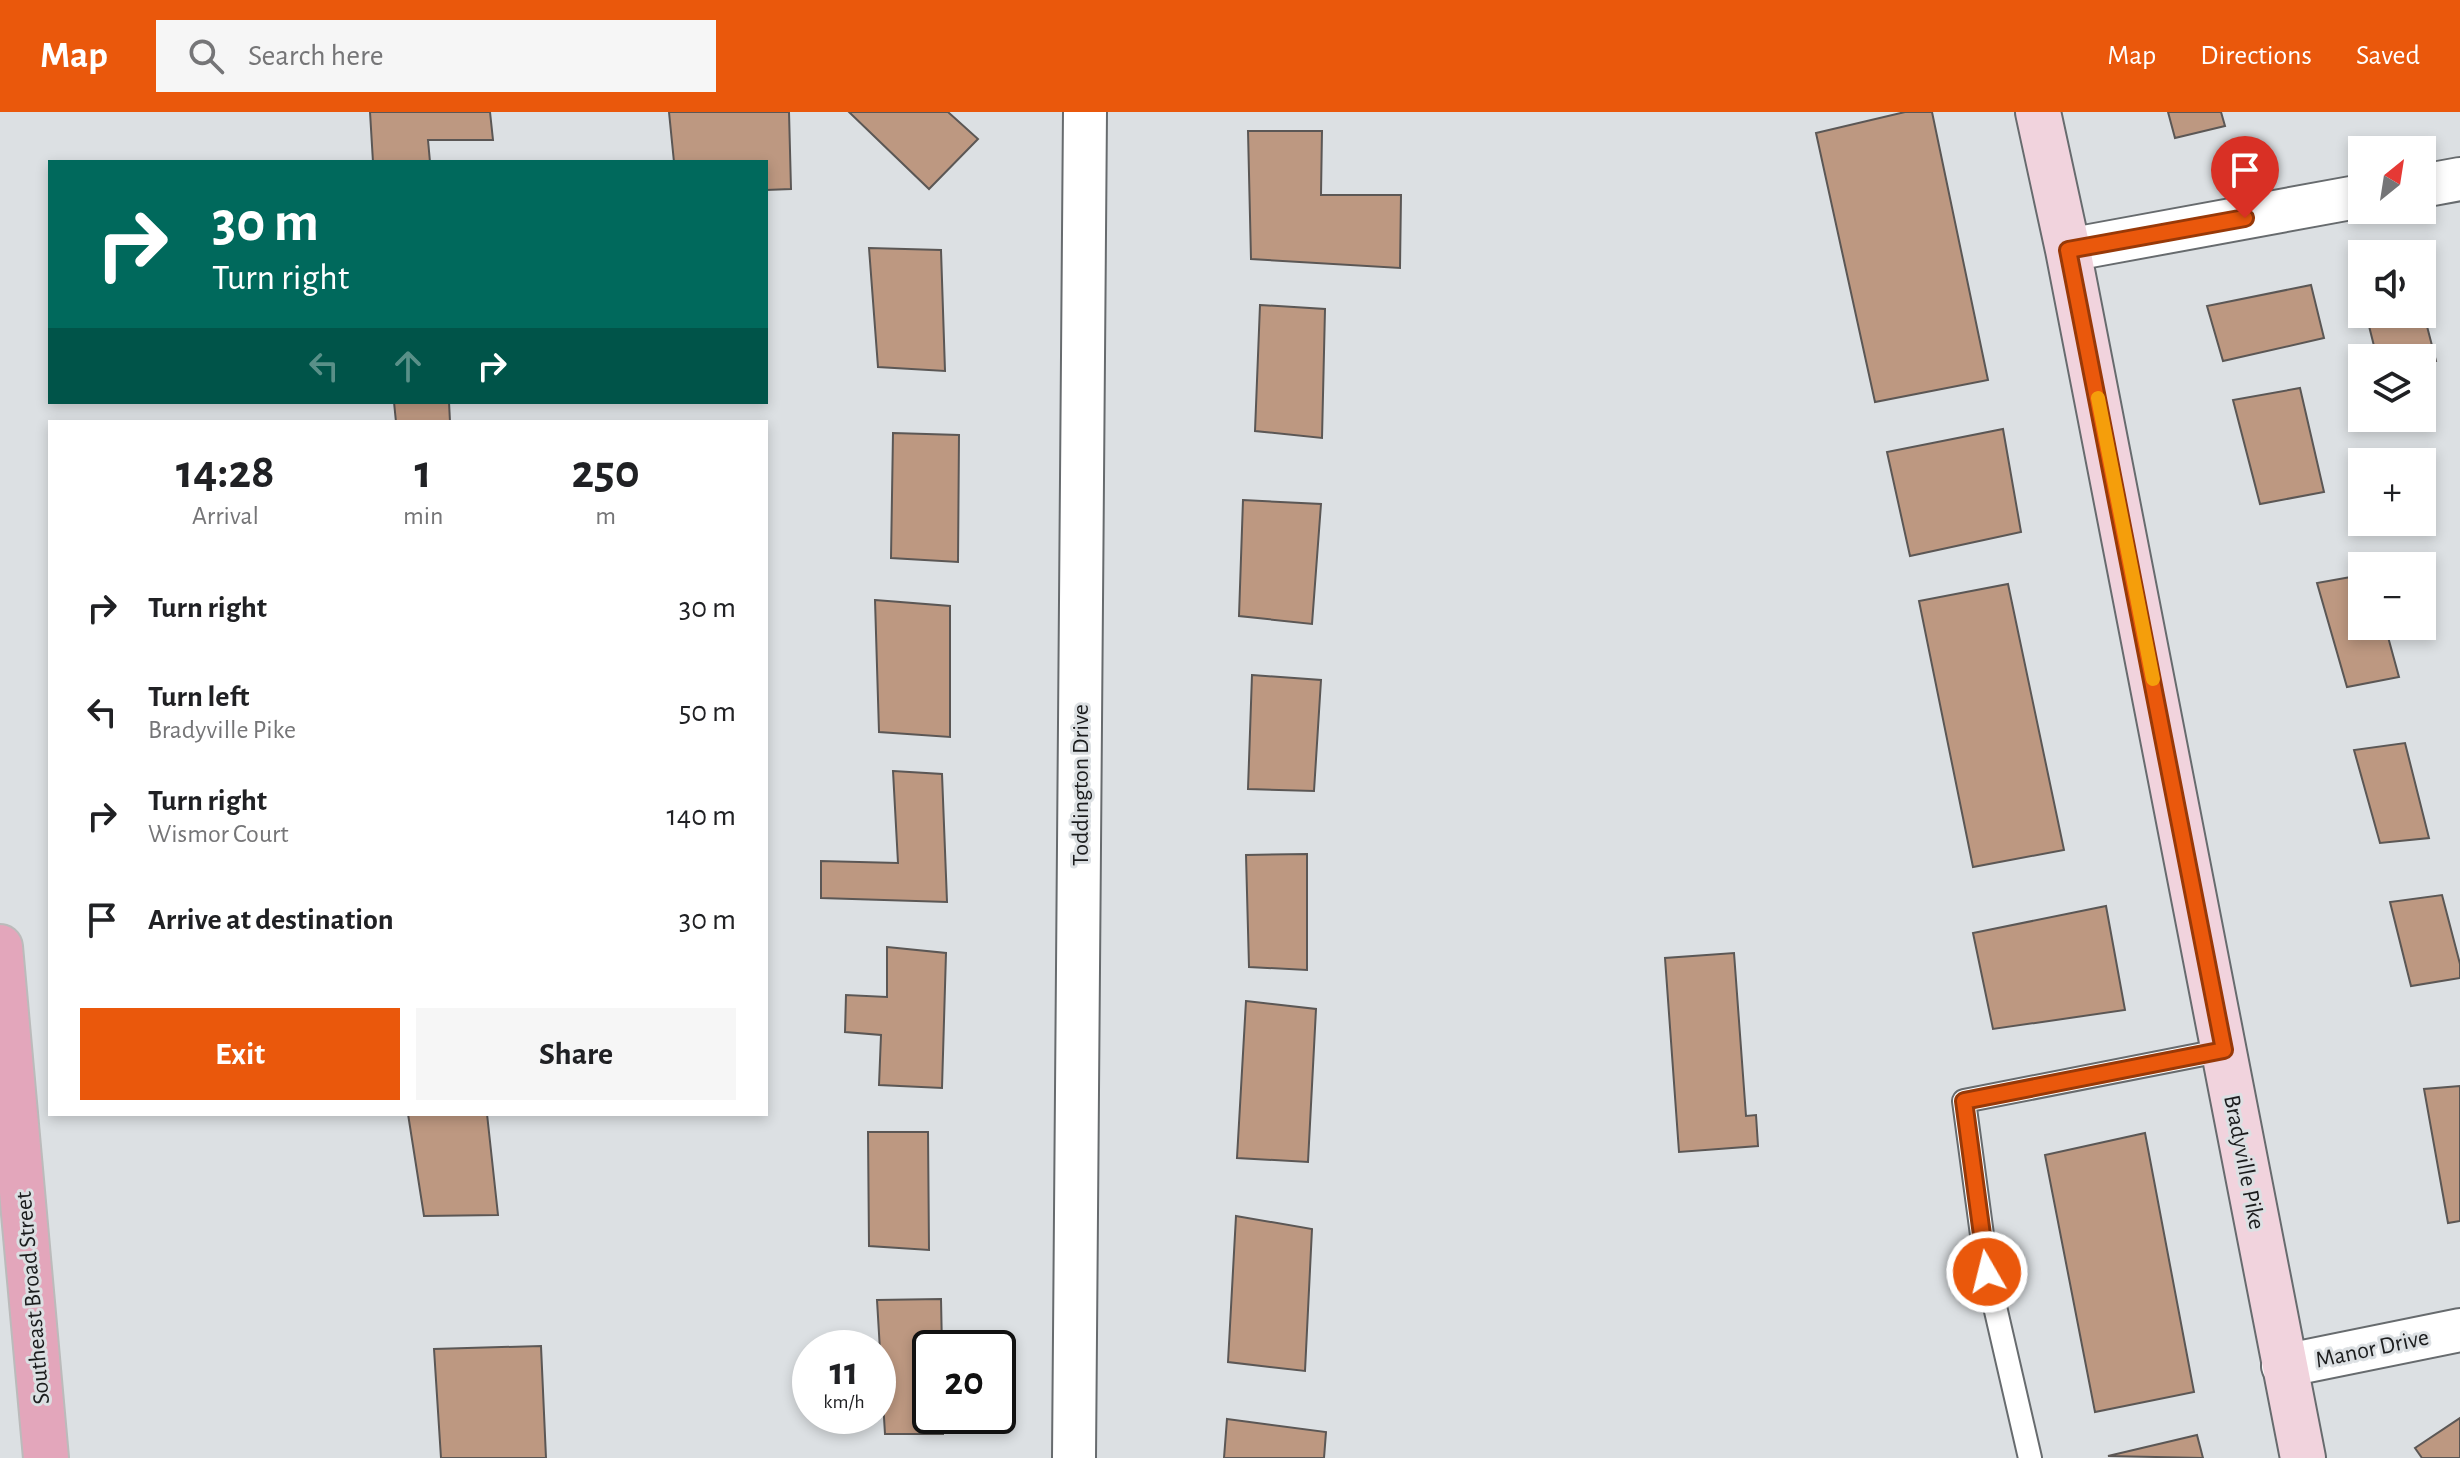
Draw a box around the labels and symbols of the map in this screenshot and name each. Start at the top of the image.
pin [2211,136,2279,218]
north arrow [2348,136,2436,224]
street label: Toddington Drive [1069,704,1093,866]
street label: Bradyville Pike [2219,1093,2269,1232]
street label: Southeast Broad Street [12,1190,54,1405]
position arrow [1945,1230,2029,1314]
street label: Manor Drive [2313,1325,2431,1373]
speed limit sign: 20 [912,1330,1016,1434]

